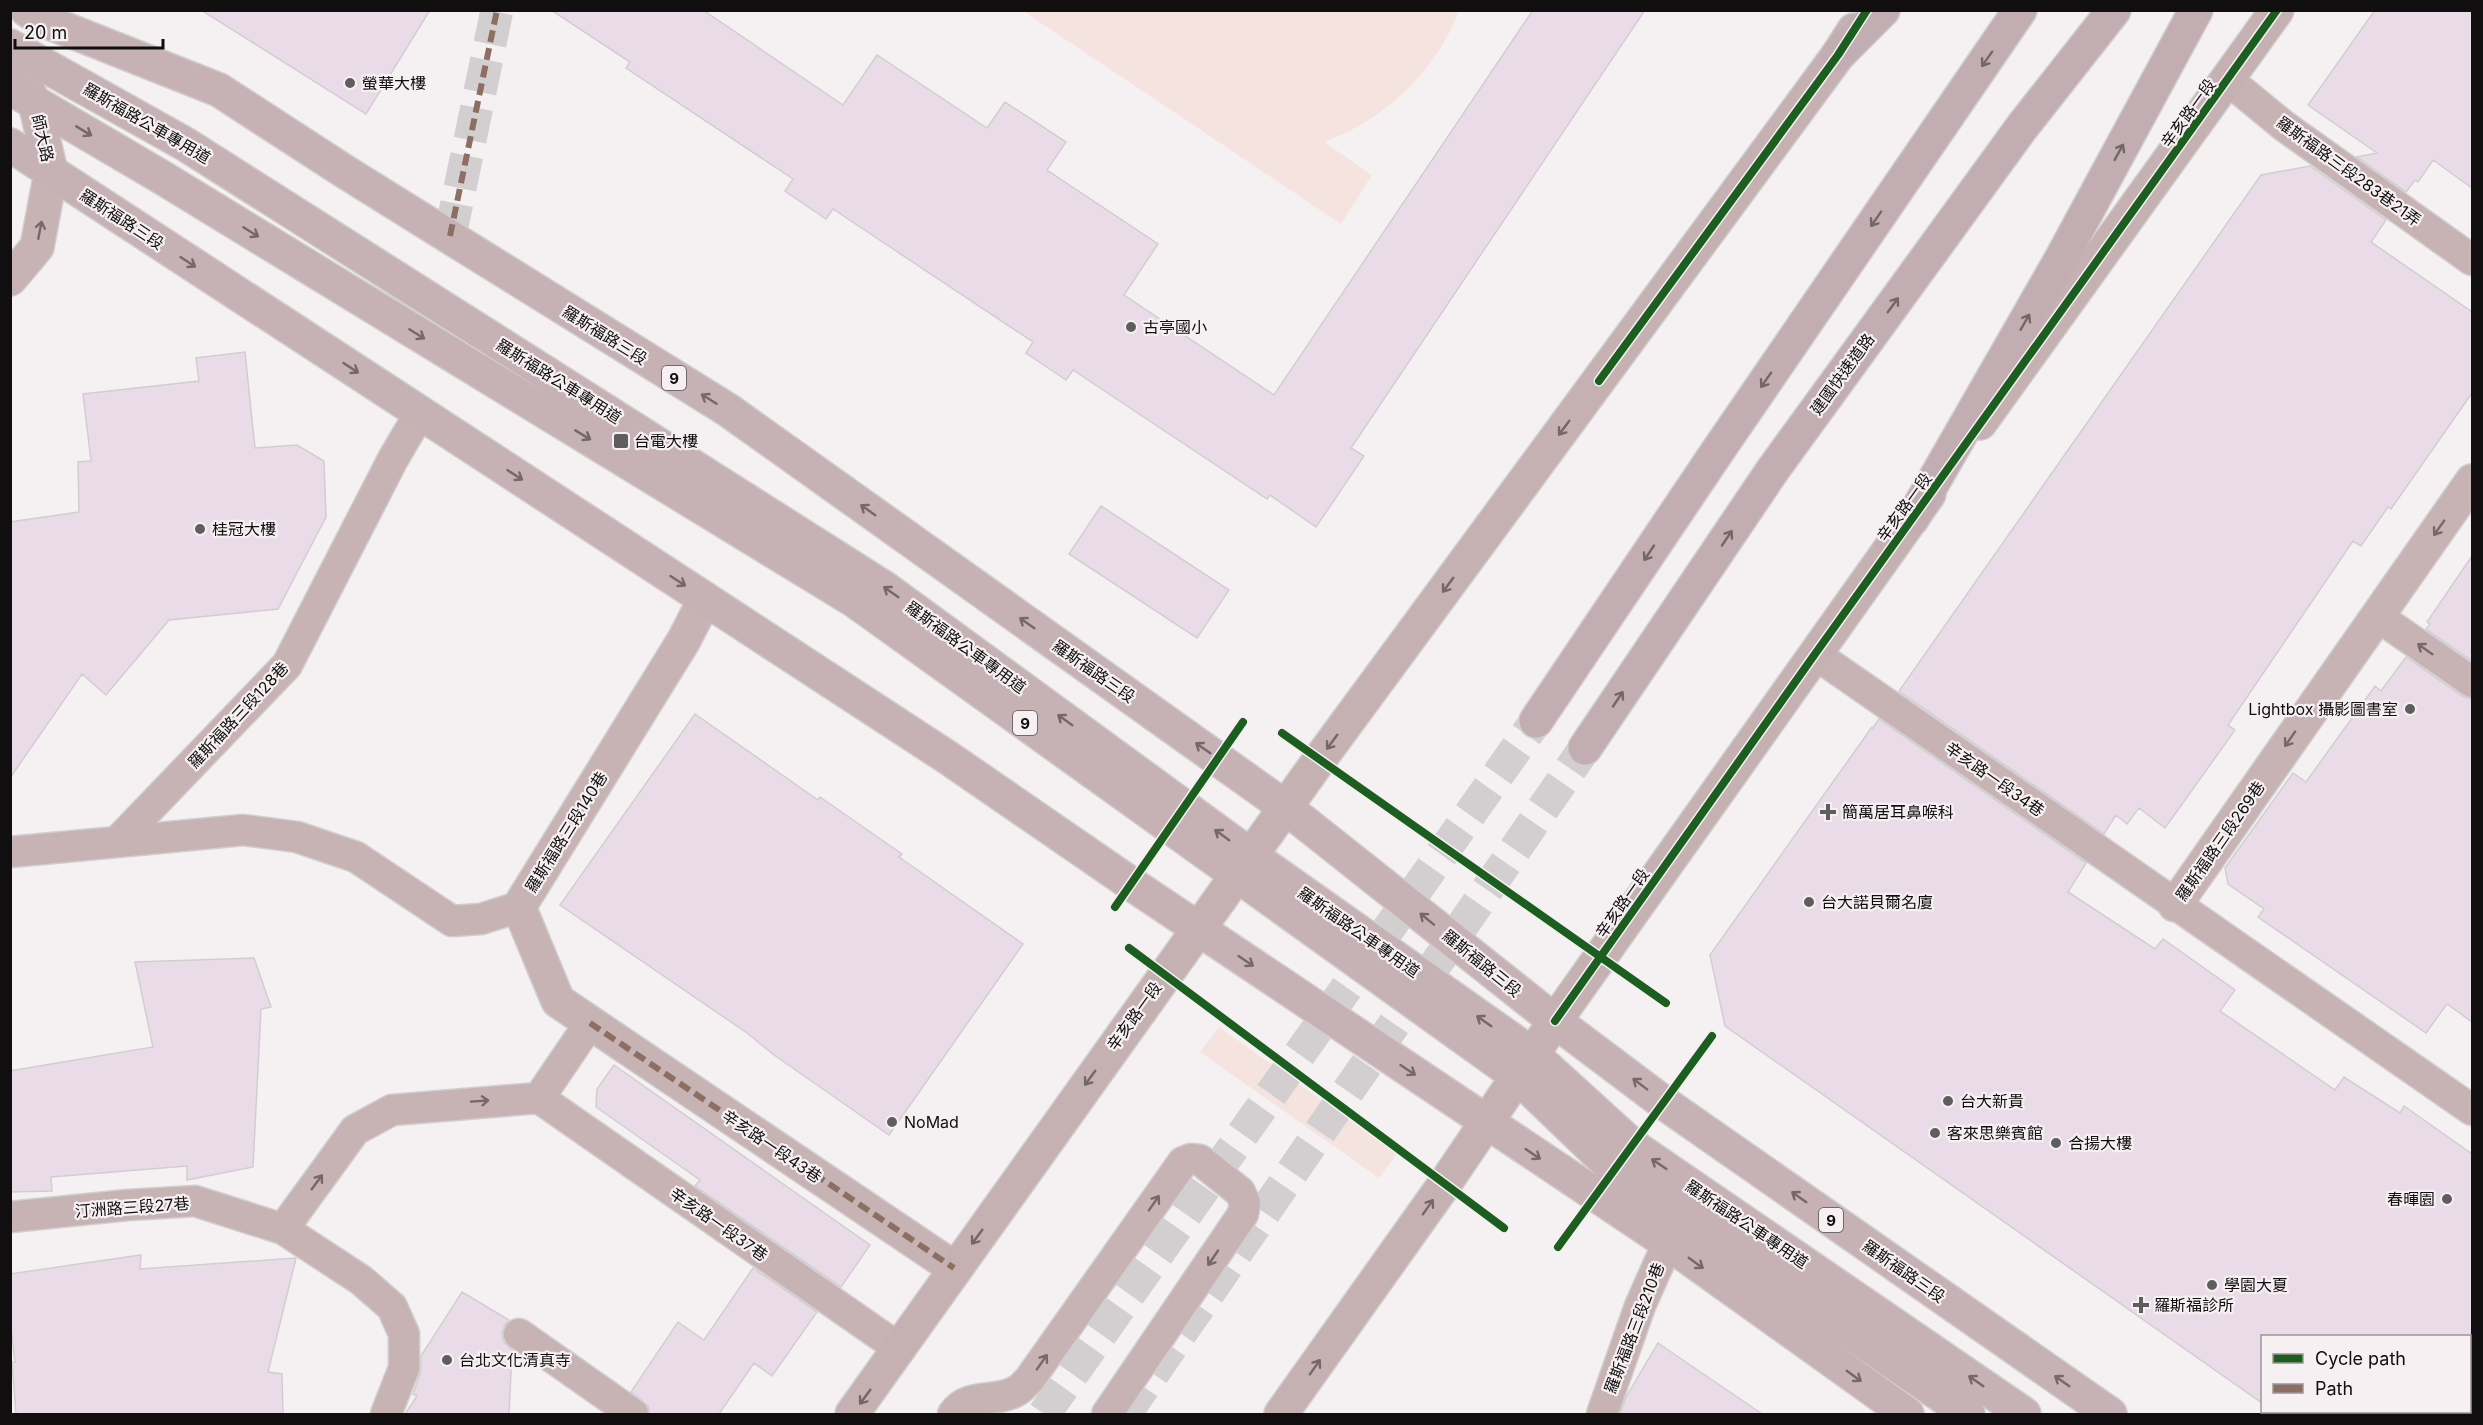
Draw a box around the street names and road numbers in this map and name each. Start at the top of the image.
street label: 辛亥路一段 [2156,75,2220,151]
street label: 羅斯福路公車專用道 [80,78,214,168]
street label: 師大路 [28,112,58,164]
street label: 羅斯福路三段283巷21弄 [2273,112,2425,230]
street label: 羅斯福路三段 [76,184,168,254]
street label: 羅斯福路三段 [559,301,651,369]
street label: 建國快速道路 [1806,329,1878,419]
street label: 羅斯福路公車專用道 [493,334,625,428]
road number: 9 [662,366,686,390]
street label: 辛亥路一段 [1872,469,1936,545]
street label: 羅斯福路公車專用道 [902,597,1030,697]
street label: 羅斯福路三段 [1049,635,1139,707]
street label: 羅斯福路三段128巷 [184,658,292,772]
road number: 9 [1013,711,1037,735]
street label: 辛亥路一段34巷 [1942,737,2048,821]
street label: 羅斯福路三段140巷 [521,768,611,896]
street label: 羅斯福路三段269巷 [2171,777,2269,905]
street label: 辛亥路一段 [1591,864,1653,942]
street label: 羅斯福路公車專用道 [1294,883,1424,981]
street label: 羅斯福路三段 [1438,925,1526,1001]
street label: 辛亥路一段 [1102,978,1166,1054]
street label: 辛亥路一段43巷 [718,1105,826,1187]
street label: 羅斯福路公車專用道 [1682,1175,1812,1273]
street label: 辛亥路一段37巷 [666,1183,772,1265]
street label: 汀洲路三段27巷 [74,1193,190,1221]
road number: 9 [1819,1208,1843,1232]
street label: 羅斯福路三段 [1859,1235,1949,1307]
street label: 羅斯福路三段210巷 [1600,1260,1668,1396]

